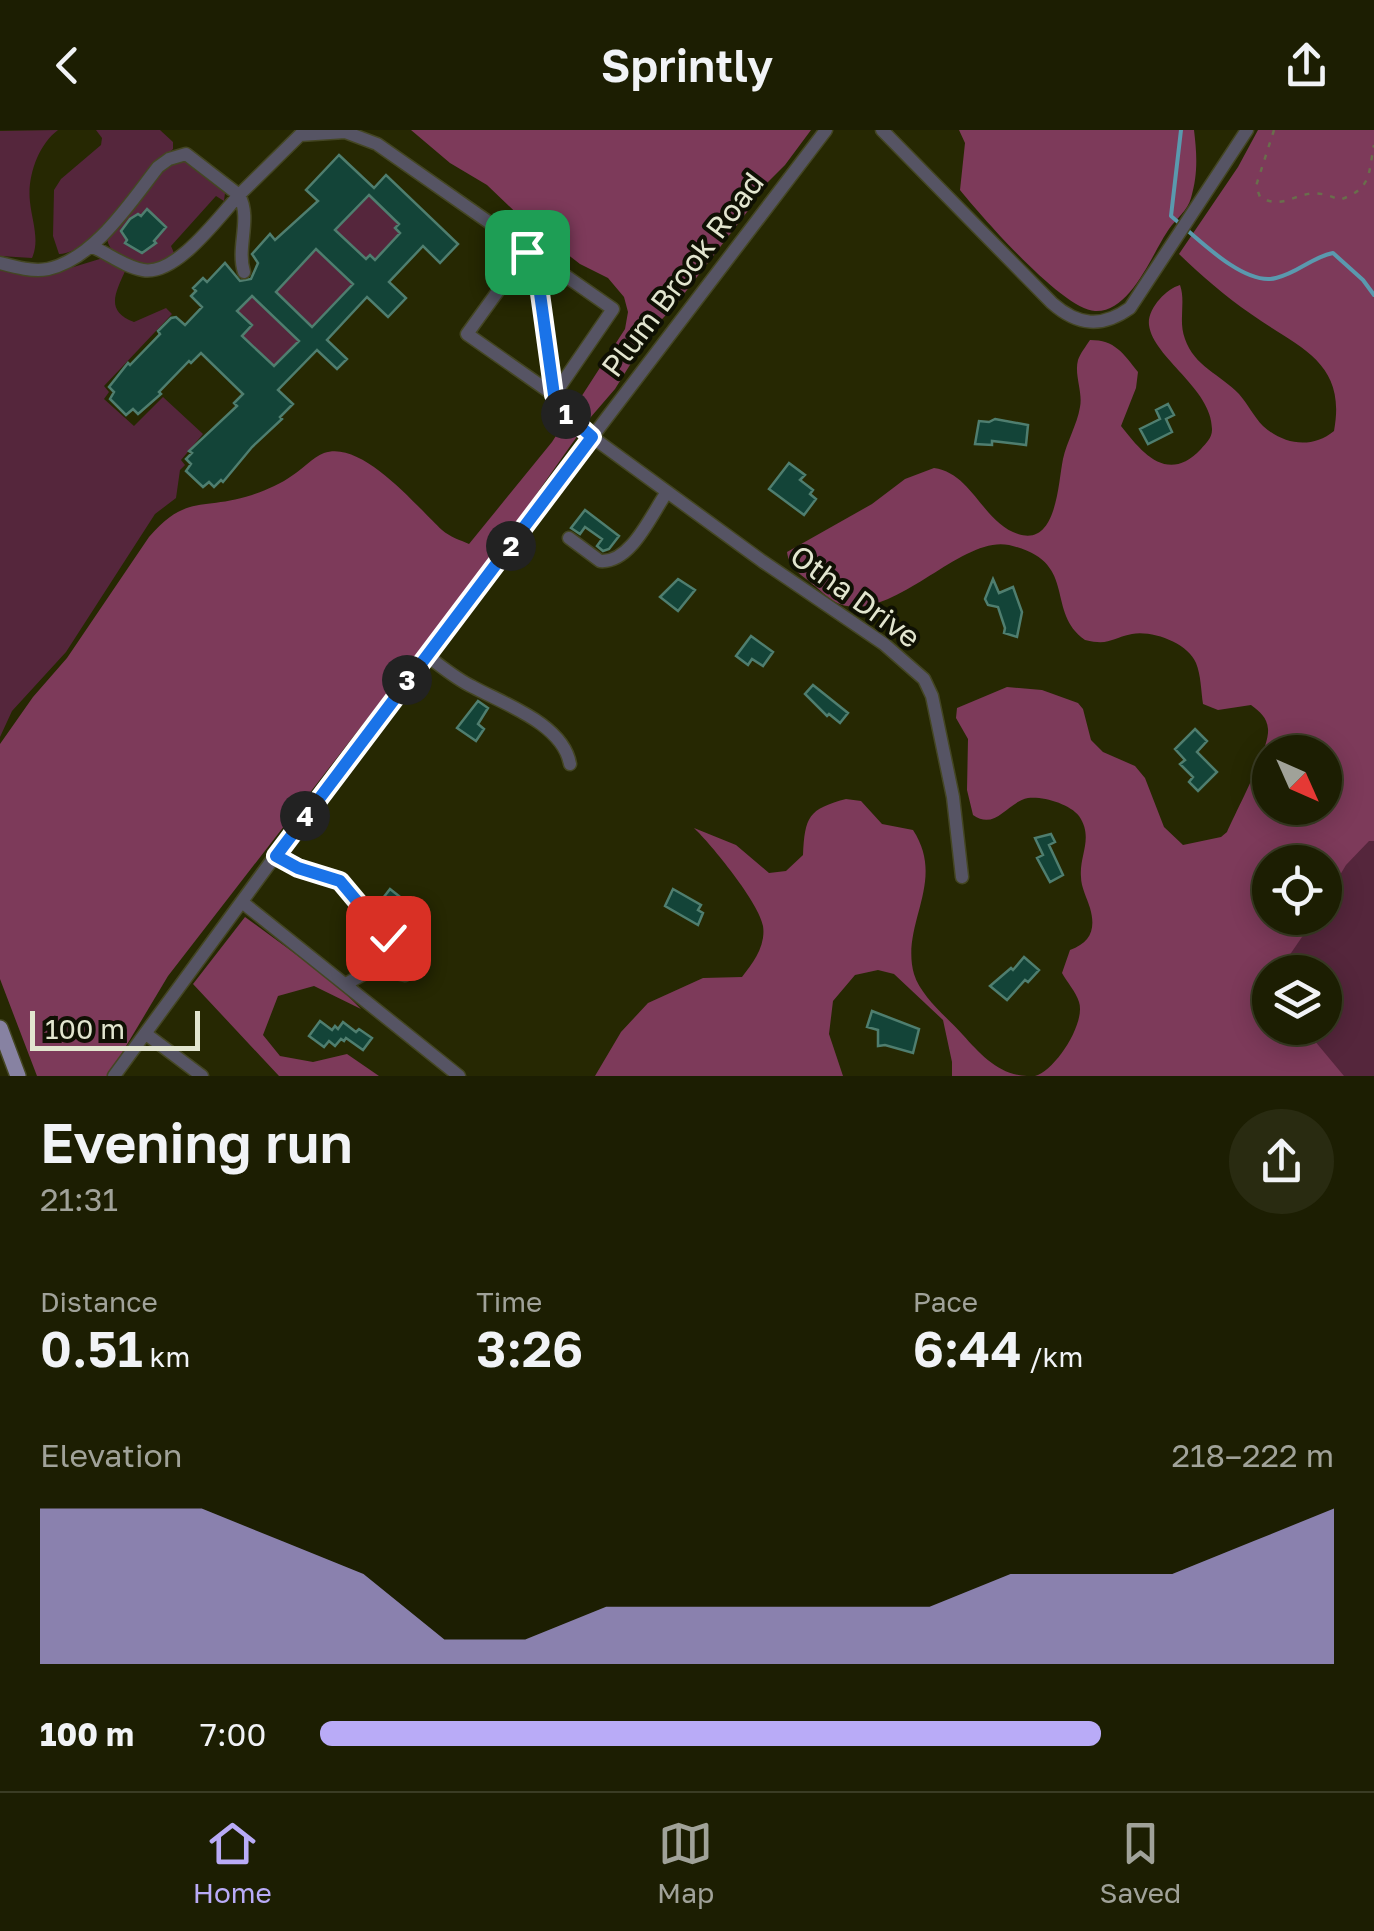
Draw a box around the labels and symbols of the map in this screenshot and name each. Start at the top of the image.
street label: Plum Brook Road [594,165,771,384]
pin [485,210,570,295]
pin: 1 [541,389,591,439]
pin: 2 [486,521,536,571]
street label: Otha Drive [784,537,927,655]
pin: 3 [382,655,432,705]
north arrow [1252,735,1342,825]
pin: 4 [280,791,330,841]
pin [346,896,431,981]
scale bar [30,1006,200,1050]

